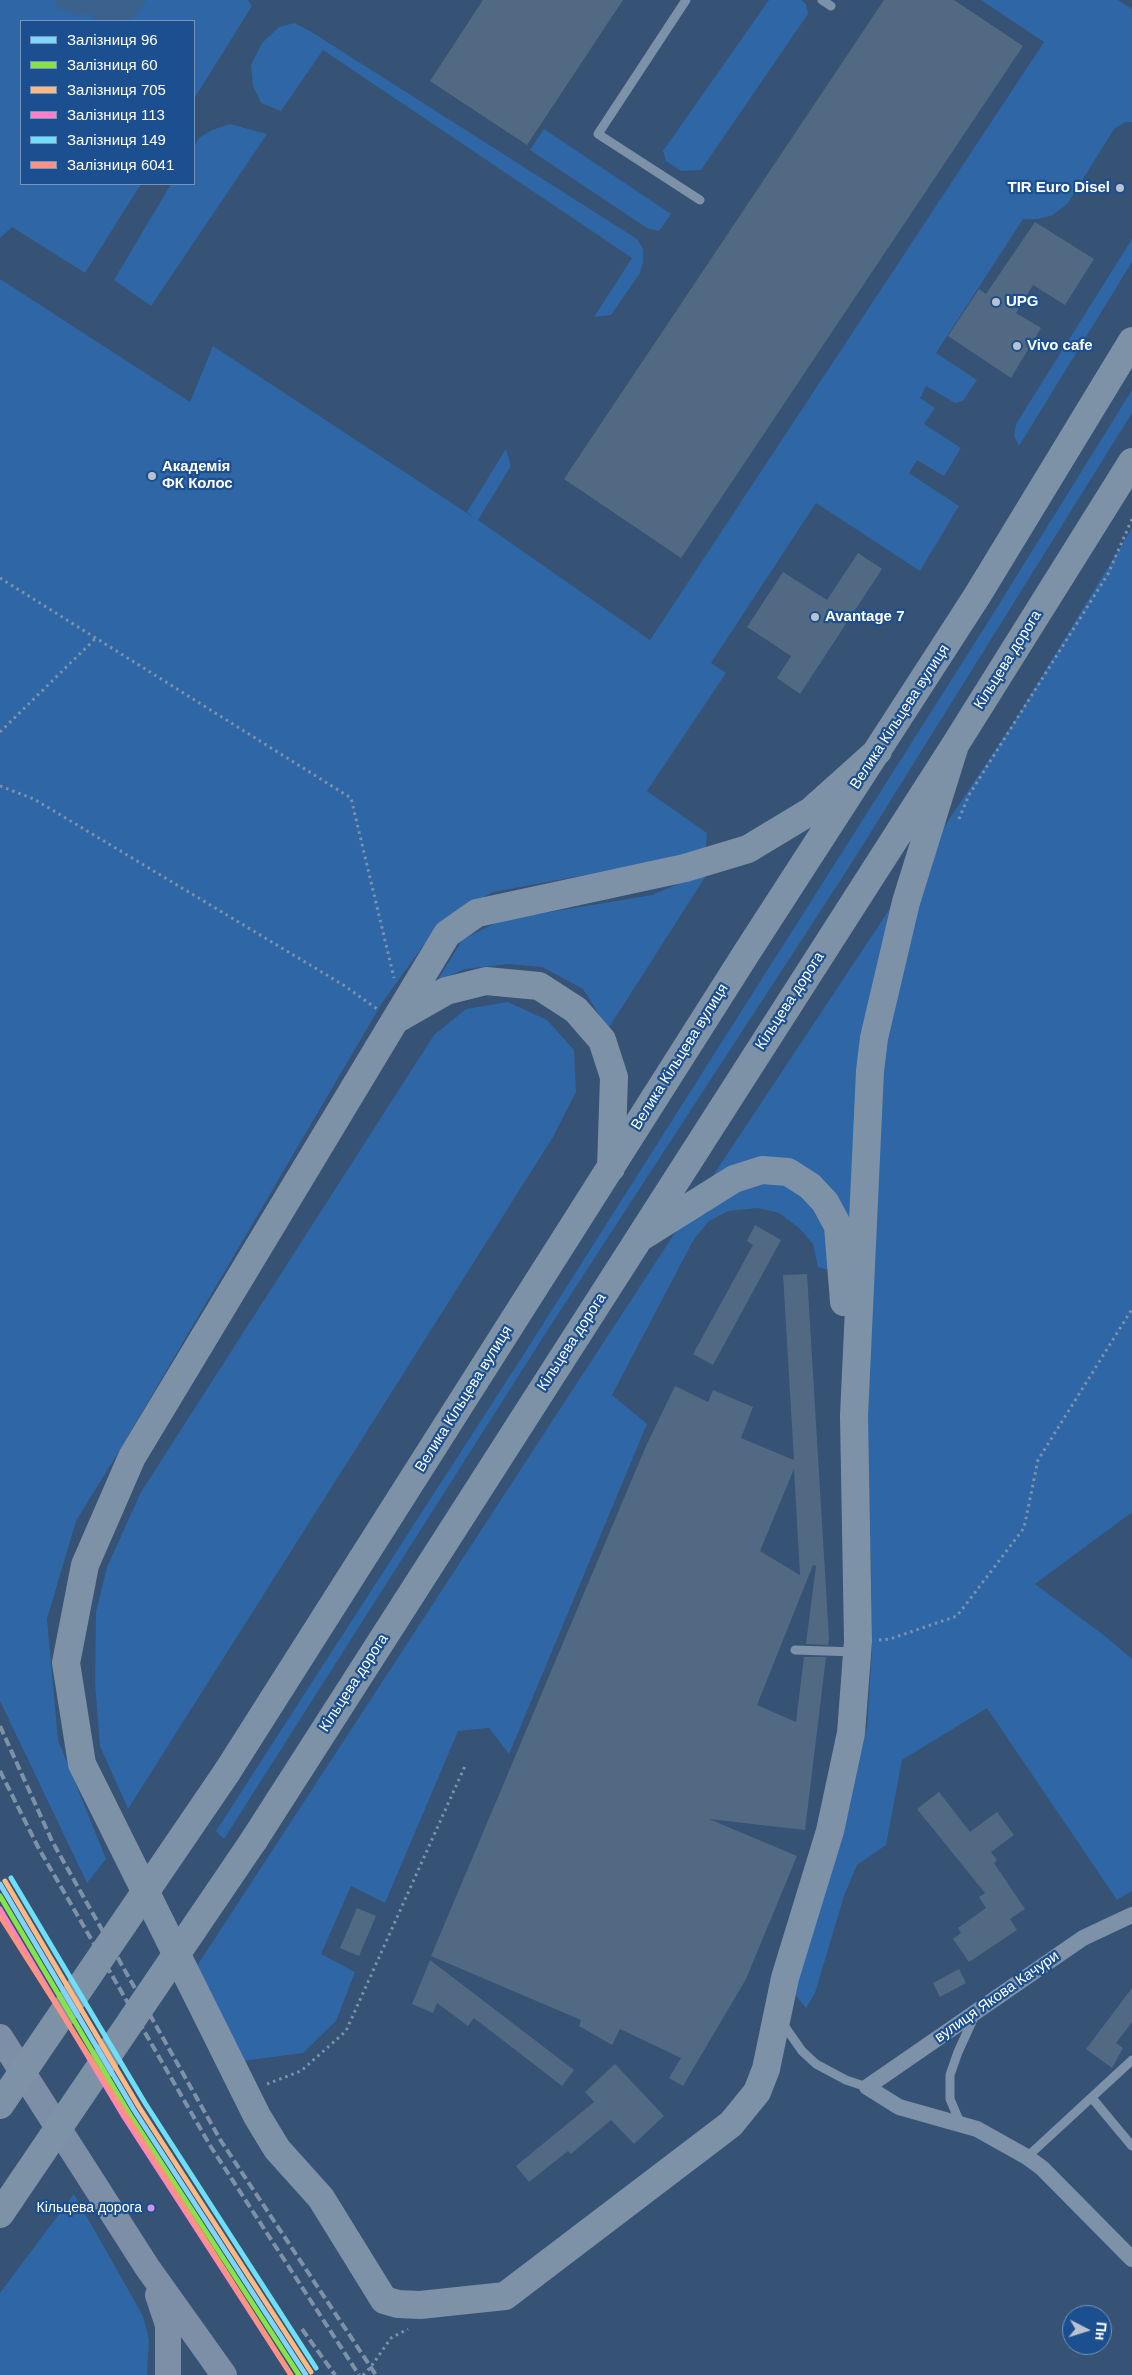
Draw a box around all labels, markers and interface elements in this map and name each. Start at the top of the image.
legend [20,20,195,185]
text: Залізниця 96 [67,31,158,48]
text: Залізниця 60 [67,56,158,73]
text: Залізниця 705 [67,81,166,98]
text: Залізниця 113 [67,106,165,123]
text: Залізниця 149 [67,131,166,148]
text: Залізниця 6041 [67,156,174,173]
place label: TIR Euro Disel [1007,179,1110,197]
marker: TIR Euro Disel [1114,182,1126,194]
place label: UPG [1006,293,1039,311]
marker: UPG [990,296,1002,308]
place label: Vivo cafe [1027,337,1093,355]
marker: Vivo cafe [1011,340,1023,352]
place label: Академія ФК Колос [162,458,233,493]
marker: Академія ФК Колос [146,470,158,482]
street label: Кільцева дорога [970,607,1046,713]
place label: Avantage 7 [825,608,904,626]
marker: Avantage 7 [809,611,821,623]
street label: Велика Кільцева вулиця [846,641,954,793]
street label: Кільцева дорога [752,949,828,1053]
street label: Велика Кільцева вулиця [628,981,732,1133]
street label: Кільцева дорога [534,1290,610,1394]
street label: Велика Кільцева вулиця [412,1323,516,1475]
street label: Кільцева дорога [316,1631,392,1735]
street label: вулиця Якова Качури [931,1947,1063,2047]
place label: Кільцева дорога [37,2200,142,2216]
marker: Кільцева дорога [146,2203,156,2213]
north arrow [1062,2305,1112,2355]
text: Пн [1092,2321,1110,2341]

